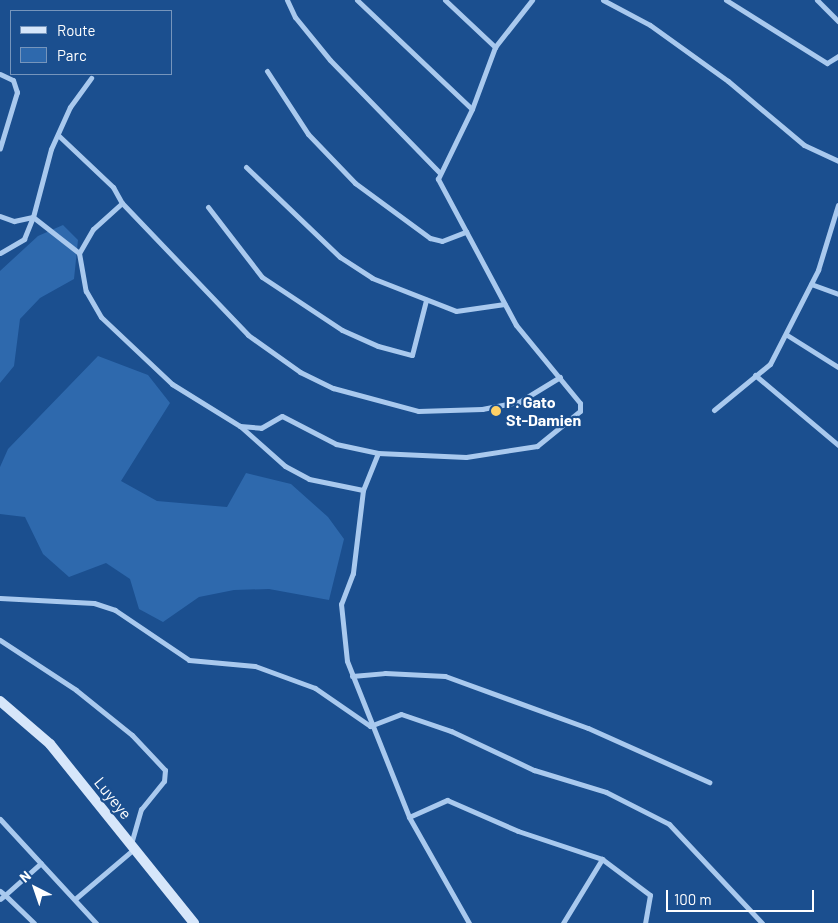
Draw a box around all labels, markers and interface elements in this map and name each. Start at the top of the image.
legend [10,10,172,75]
text: Route [57,21,96,39]
text: Parc [57,46,87,64]
place label: P. Gato St-Damien [506,392,581,430]
marker: P. Gato St-Damien [490,405,502,417]
street label: Luyeye [90,773,136,823]
north arrow [10,863,60,913]
text: N [16,867,34,886]
scale bar [668,880,816,912]
text: 100 m [674,890,712,908]

